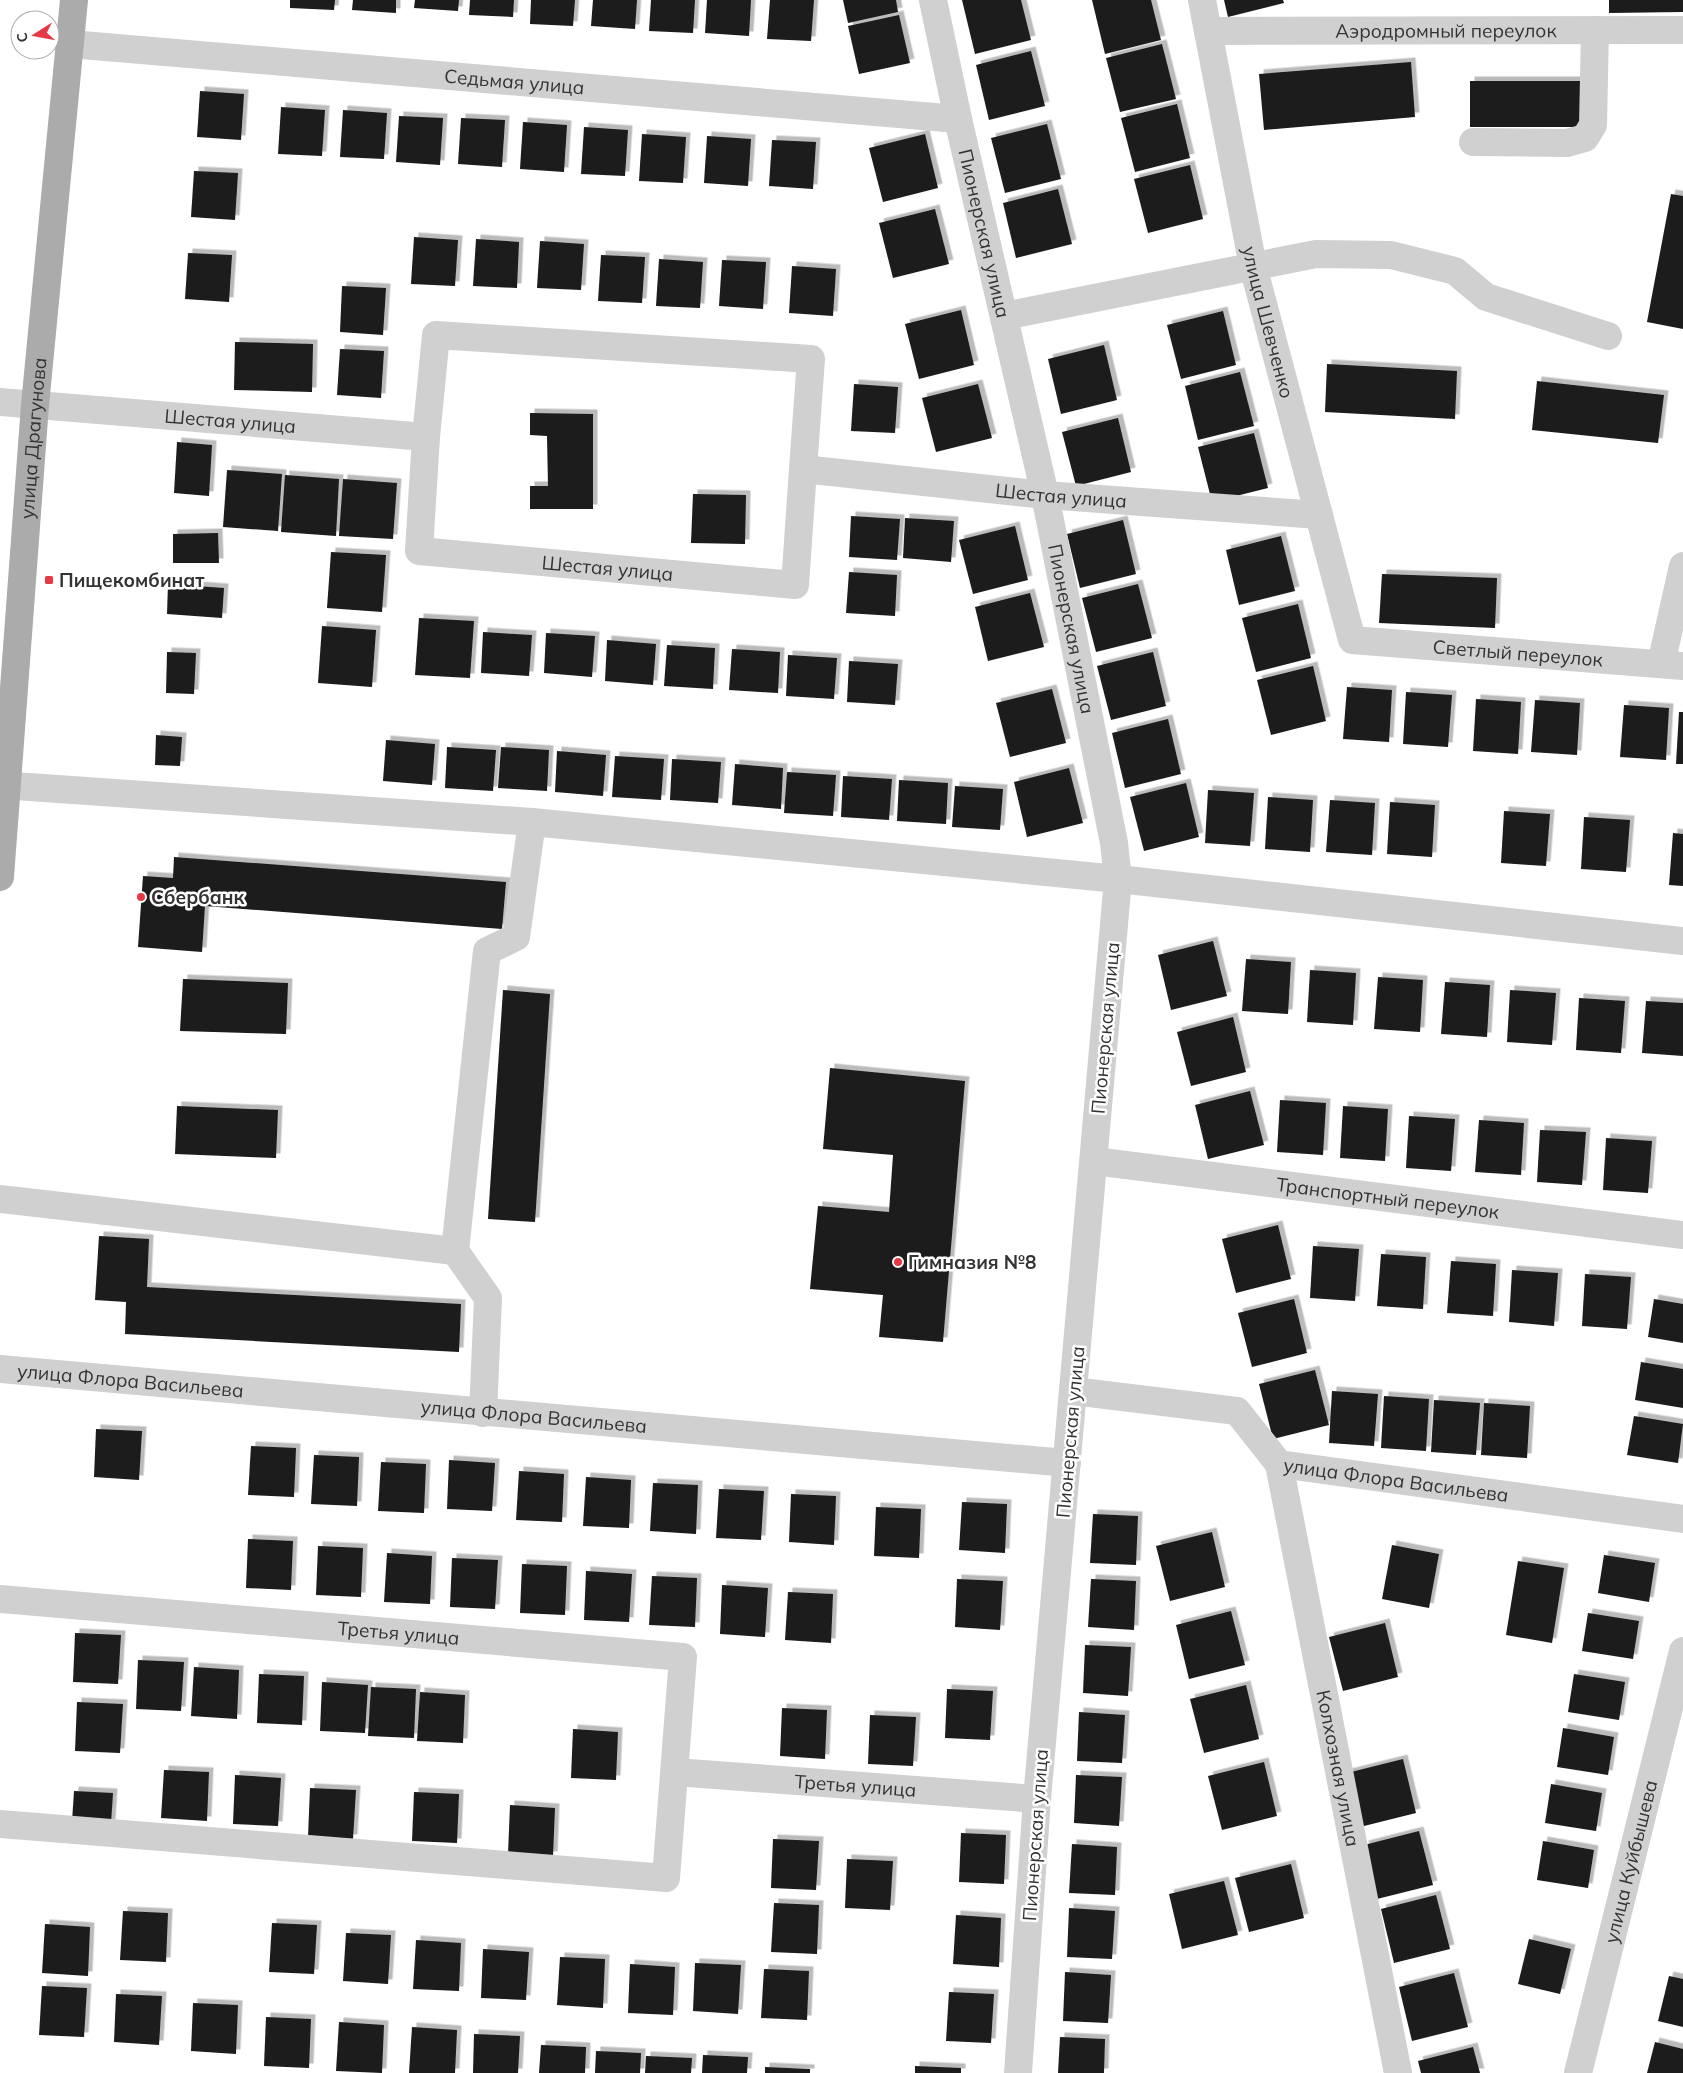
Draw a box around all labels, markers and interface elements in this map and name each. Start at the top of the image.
north arrow [10,10,60,60]
street label: Аэродромный переулок [1335,18,1557,43]
text: С [12,31,32,44]
street label: Седьмая улица [443,64,585,99]
street label: Пионерская улица [953,147,1016,320]
street label: улица Шевченко [1237,244,1299,401]
street label: улица Драгунова [15,356,52,520]
street label: Шестая улица [164,404,297,438]
street label: Шестая улица [994,478,1128,513]
street label: Пионерская улица [1043,542,1100,716]
street label: Шестая улица [541,550,674,586]
place label: Пищекомбинат [59,568,205,592]
marker: Пищекомбинат [43,574,55,586]
street label: Светлый переулок [1432,634,1604,672]
place label: Сбербанк [151,885,245,909]
marker: Сбербанк [135,891,147,903]
street label: Пионерская улица [1086,941,1124,1115]
street label: Транспортный переулок [1275,1172,1501,1224]
place label: Гимназия №8 [908,1250,1036,1274]
marker: Гимназия №8 [892,1256,904,1268]
street label: Пионерская улица [1051,1345,1089,1519]
street label: улица Флора Васильева [16,1359,245,1402]
street label: улица Флора Васильева [420,1394,648,1438]
street label: улица Флора Васильева [1282,1453,1510,1507]
street label: Третья улица [337,1616,460,1650]
street label: Колхозная улица [1311,1688,1365,1849]
street label: Пионерская улица [1017,1748,1053,1922]
street label: Третья улица [794,1769,917,1802]
street label: улица Куйбышева [1599,1777,1662,1946]

